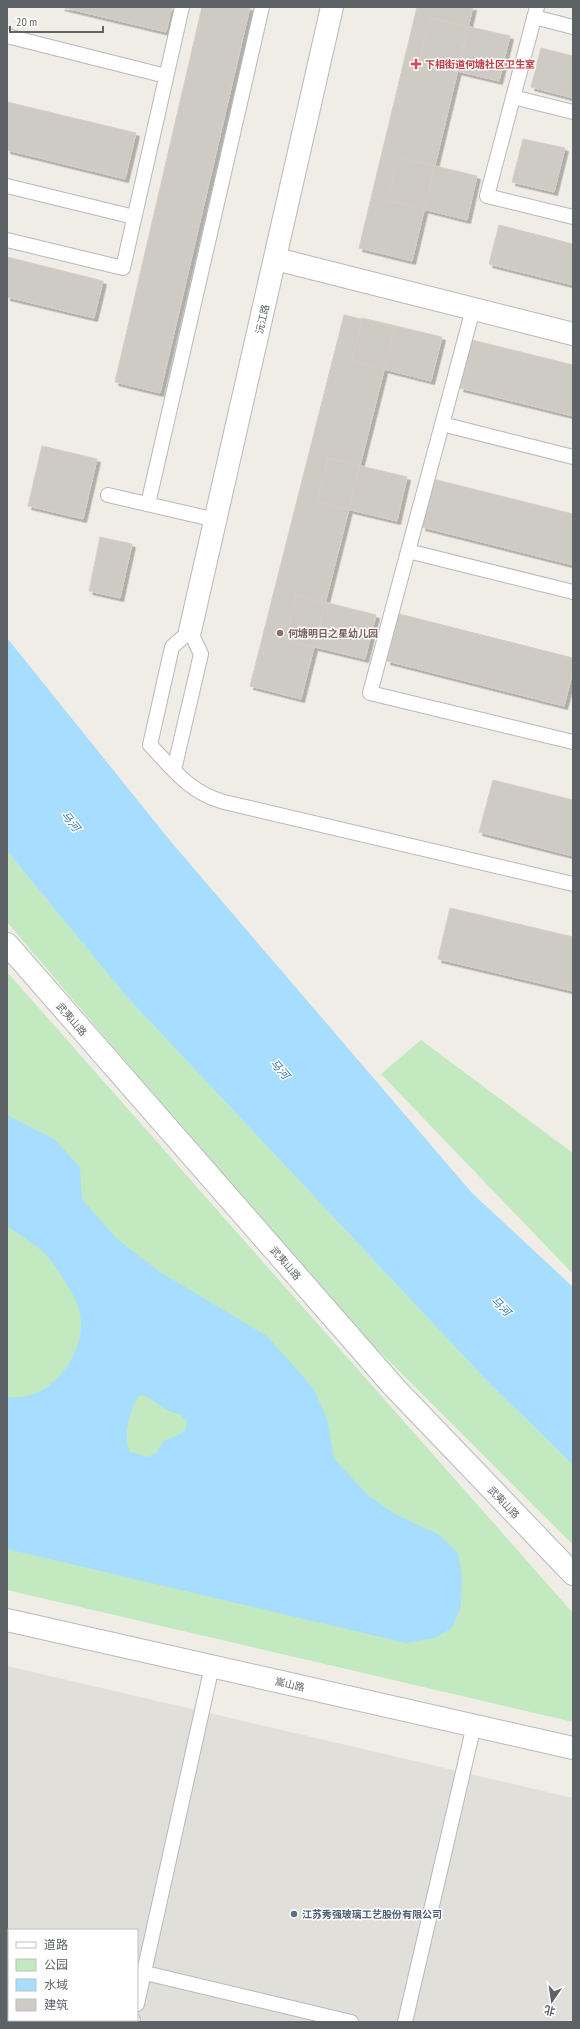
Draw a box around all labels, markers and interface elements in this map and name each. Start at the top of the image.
scale bar [10,8,103,34]
text: 20 m [16,14,37,29]
marker: 下相街道何塘社区卫生室 [410,58,422,70]
place label: 下相街道何塘社区卫生室 [425,58,535,71]
street label: 沅江路 [253,303,272,335]
place label: 何塘明日之星幼儿园 [288,627,378,640]
marker: 何塘明日之星幼儿园 [275,628,285,638]
water label: 马河 [59,808,85,836]
street label: 武夷山路 [54,1000,90,1039]
water label: 马河 [268,1056,294,1083]
street label: 武夷山路 [268,1244,304,1283]
water label: 马河 [488,1293,515,1320]
street label: 武夷山路 [485,1483,522,1521]
street label: 嵩山路 [274,1675,306,1694]
place label: 江苏秀强玻璃工艺股份有限公司 [302,1908,442,1921]
marker: 江苏秀强玻璃工艺股份有限公司 [289,1909,299,1919]
legend [8,1929,138,2021]
text: 道路 [44,1937,68,1952]
text: 公园 [44,1957,68,1972]
text: 水域 [44,1977,68,1992]
north arrow [532,1981,572,2021]
text: 建筑 [44,1997,68,2012]
text: 北 [543,2003,557,2019]

